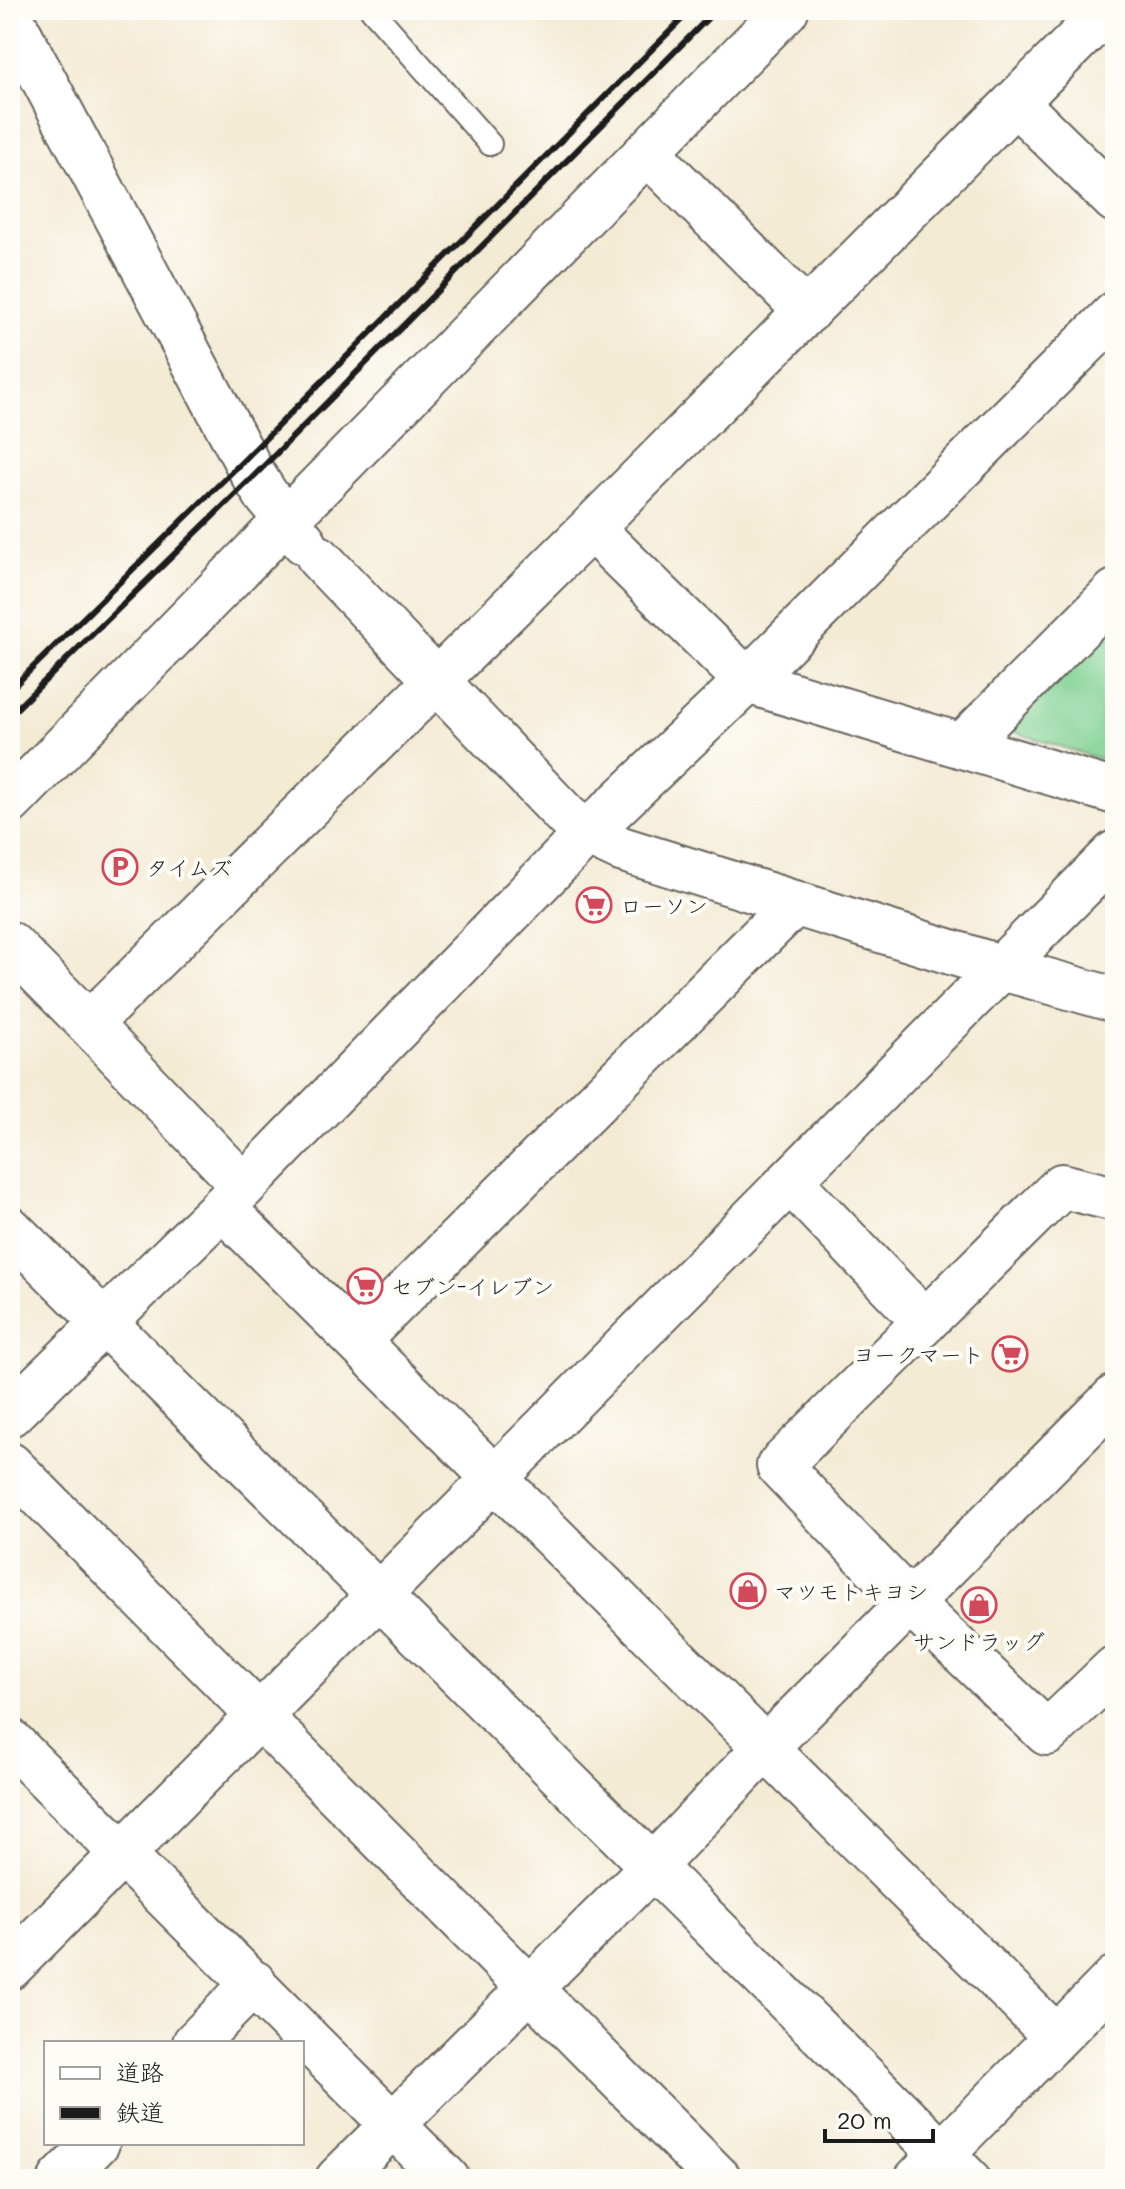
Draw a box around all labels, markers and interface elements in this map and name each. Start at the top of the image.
parking icon: タイムズ [101,848,139,886]
place label: タイムズ [146,853,232,882]
supermarket icon: ローソン [575,886,613,924]
place label: ローソン [620,891,708,920]
supermarket icon: セブン-イレブン [346,1267,384,1305]
place label: セブン-イレブン [391,1272,554,1301]
supermarket icon: ヨークマート [991,1335,1029,1373]
place label: ヨークマート [853,1340,984,1369]
shop icon: マツモトキヨシ [729,1572,767,1610]
place label: マツモトキヨシ [774,1577,928,1606]
shop icon: サンドラッグ [960,1586,998,1624]
place label: サンドラッグ [913,1627,1045,1656]
legend [44,2041,304,2145]
text: 道路 [116,2056,164,2087]
scale bar [825,2093,933,2143]
text: 鉄道 [116,2096,164,2127]
text: 20 m [837,2104,892,2135]

